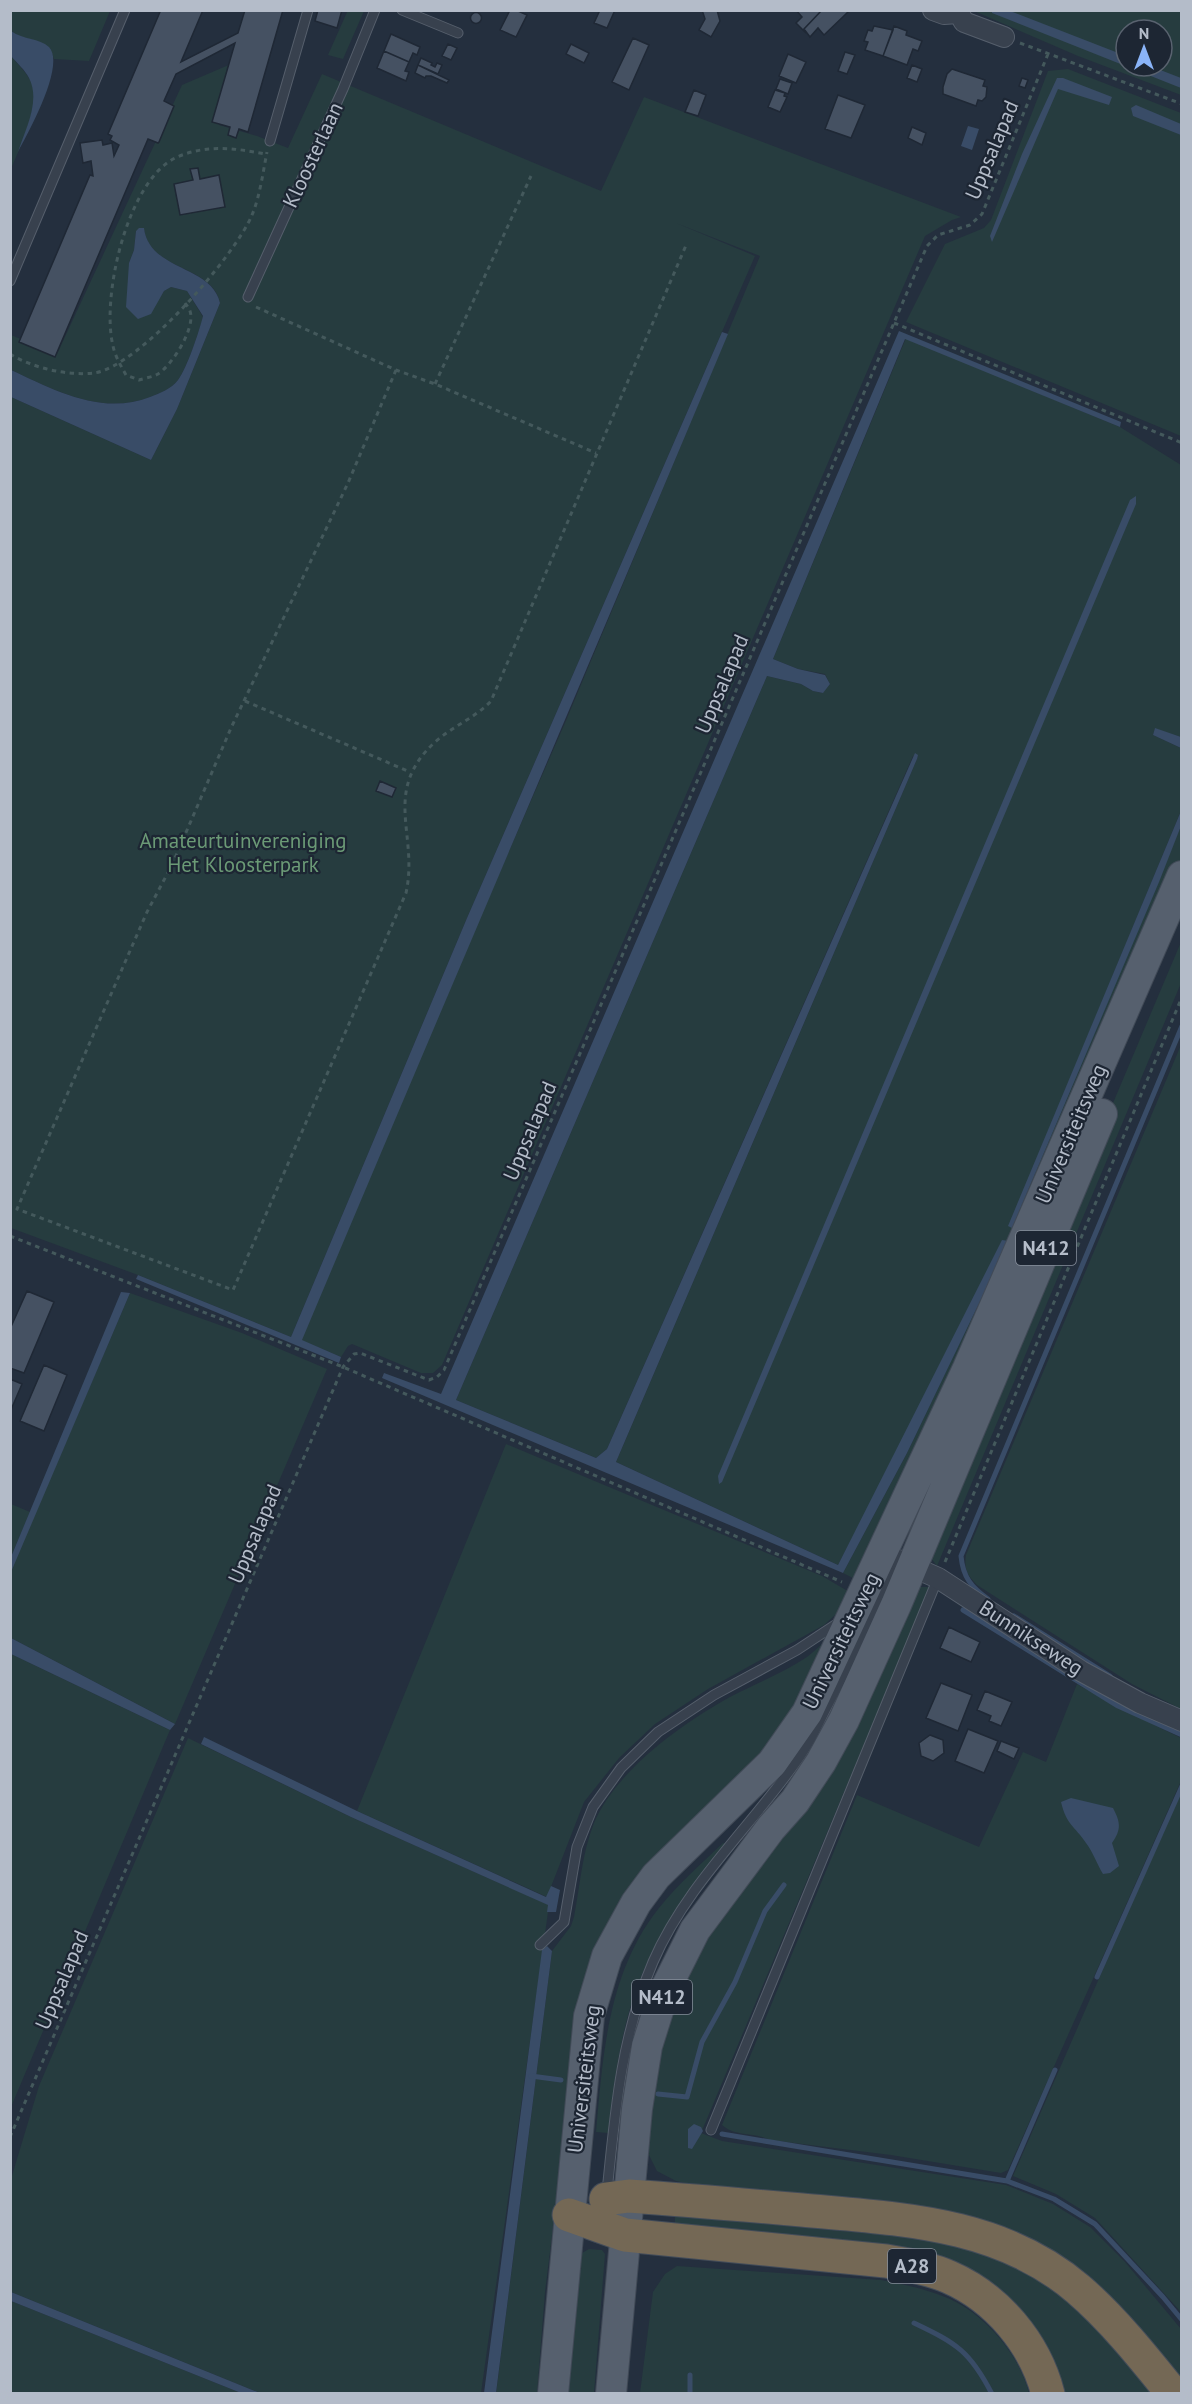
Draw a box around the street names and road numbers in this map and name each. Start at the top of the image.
street label: Uppsalapad [959,96,1025,204]
street label: Kloosterlaan [276,98,349,212]
street label: Uppsalapad [689,630,755,738]
street label: Universiteitsweg [1029,1060,1112,1208]
street label: Uppsalapad [497,1077,563,1185]
road number: N412 [1016,1231,1076,1265]
street label: Uppsalapad [222,1480,288,1588]
street label: Universiteitsweg [796,1568,885,1714]
street label: Bunnikseweg [974,1594,1088,1681]
street label: Uppsalapad [29,1926,95,2034]
road number: N412 [632,1980,692,2014]
street label: Universiteitsweg [561,2003,606,2155]
road number: A28 [888,2249,936,2283]

